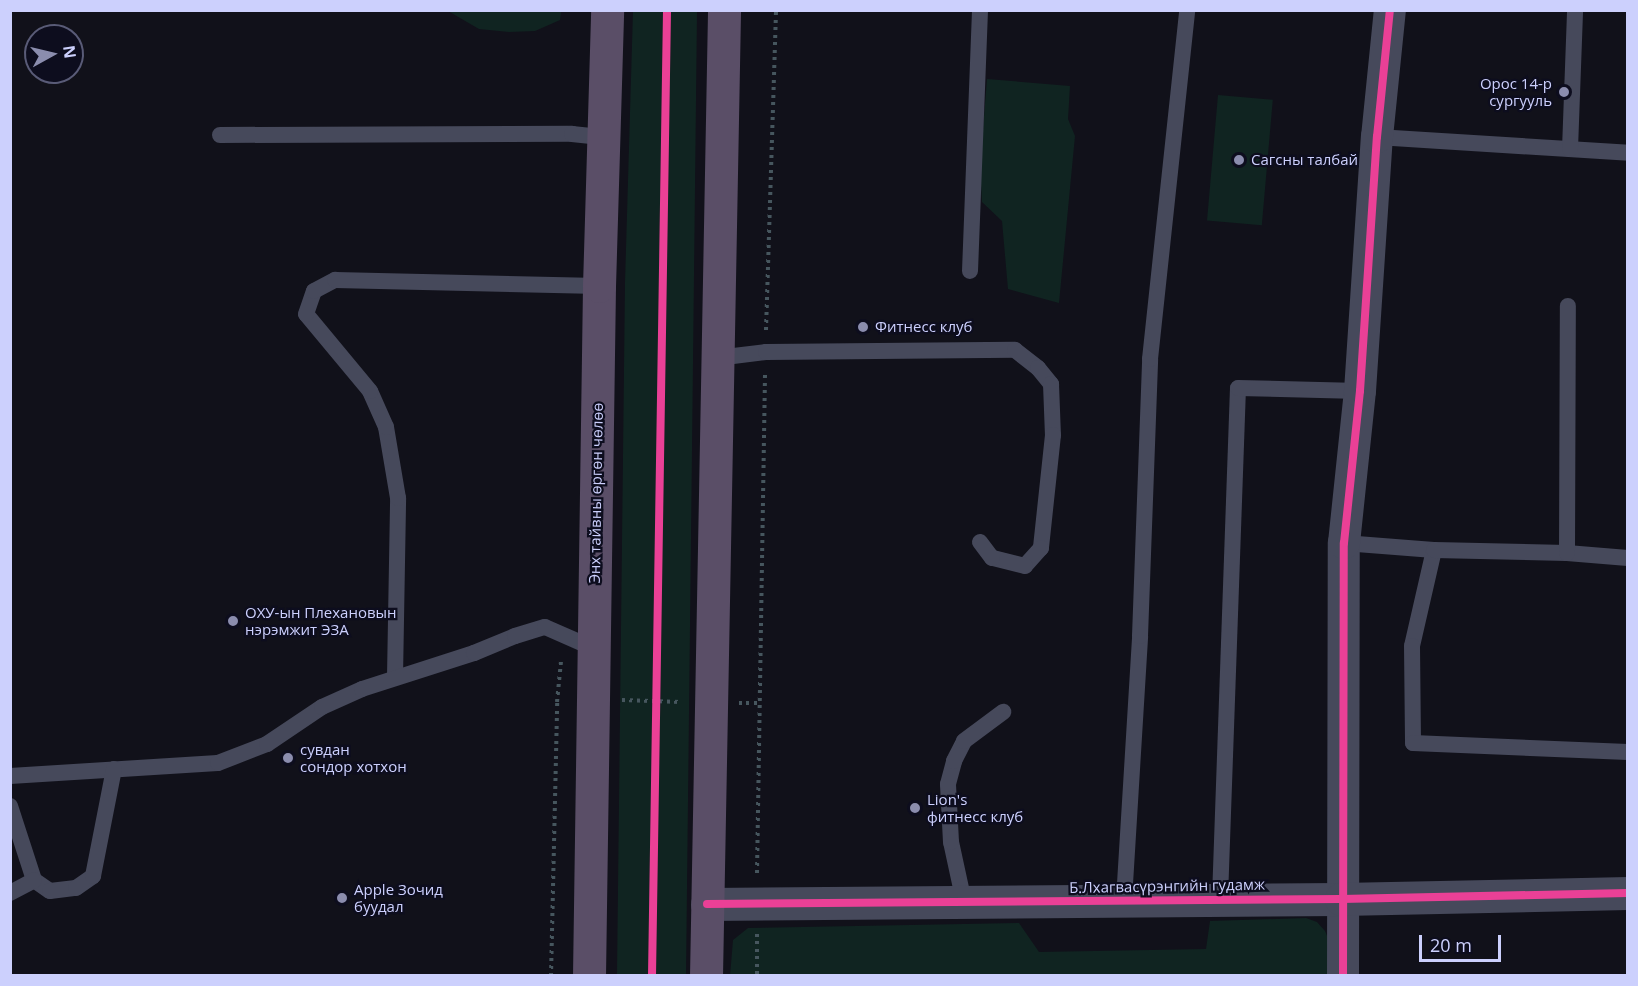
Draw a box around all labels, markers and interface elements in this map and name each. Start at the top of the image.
north arrow [24,24,84,84]
text: N [58,44,82,60]
place label: Орос 14-р сургууль [1480,74,1552,109]
marker: Орос 14-р сургууль [1557,85,1571,99]
place label: Сагсны талбай [1251,151,1358,169]
marker: Сагсны талбай [1232,153,1246,167]
place label: Фитнесс клуб [875,318,972,336]
marker: Фитнесс клуб [856,320,870,334]
street label: Энх тайвны өргөн чөлөө [585,402,607,584]
place label: ОХУ-ын Плехановын нэрэмжит ЭЗА [245,603,397,638]
marker: ОХУ-ын Плехановын нэрэмжит ЭЗА [226,614,240,628]
place label: сувдан сондор хотхон [300,740,407,775]
marker: сувдан сондор хотхон [281,751,295,765]
place label: Lion's фитнесс клуб [927,790,1023,825]
marker: Lion's фитнесс клуб [908,801,922,815]
street label: Б.Лхагвасүрэнгийн гудамж [1069,875,1265,897]
place label: Apple Зочид буудал [354,880,443,915]
marker: Apple Зочид буудал [335,891,349,905]
scale bar [1422,923,1504,961]
text: 20 m [1430,933,1472,957]

